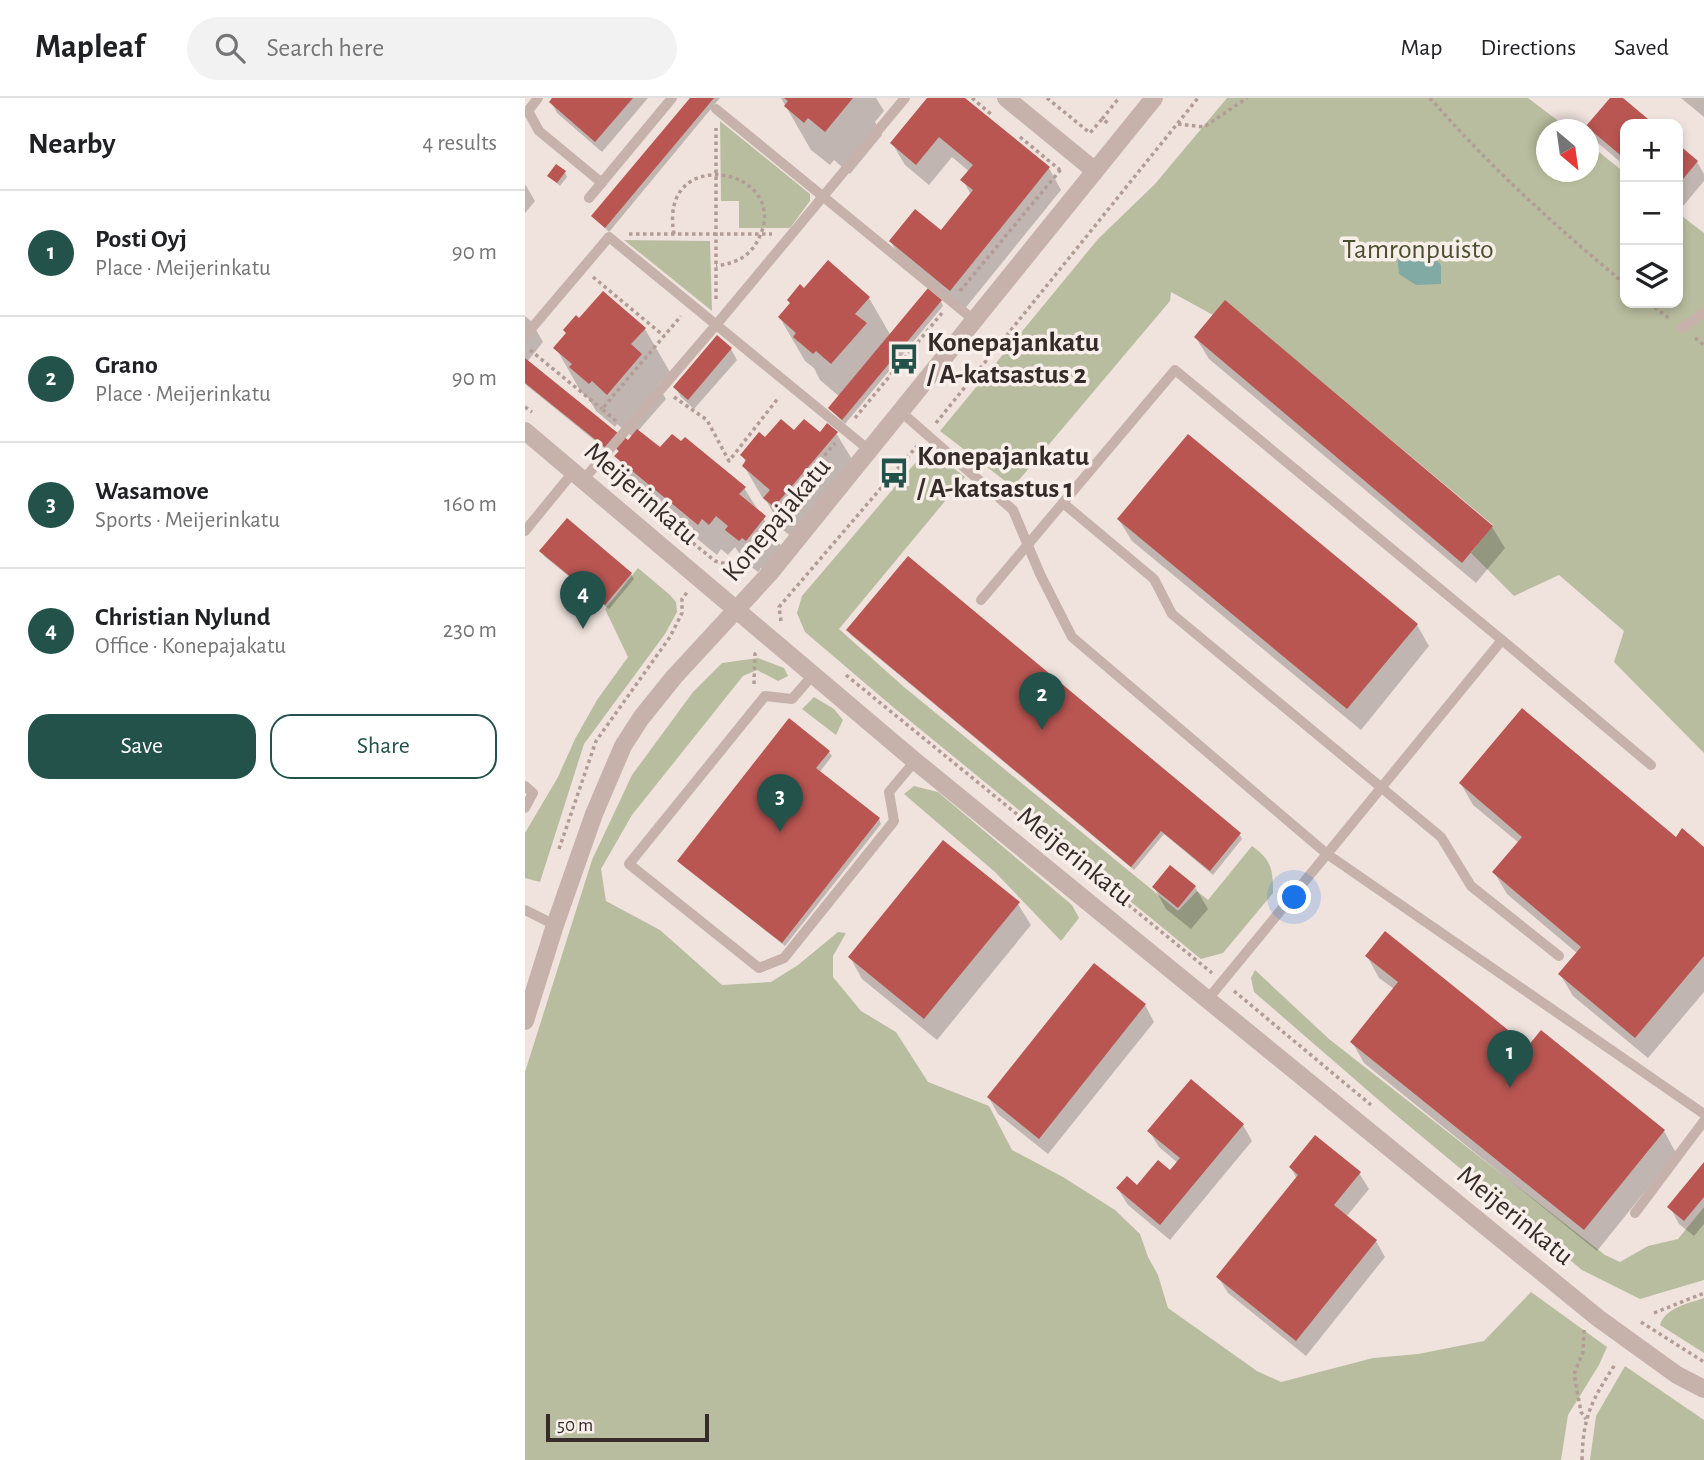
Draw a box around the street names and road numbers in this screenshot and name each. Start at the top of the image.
street label: Meijerinkatu [579,437,703,551]
street label: Konepajakatu [718,453,836,587]
street label: Meijerinkatu [1012,802,1138,912]
street label: Meijerinkatu [1452,1161,1578,1271]

